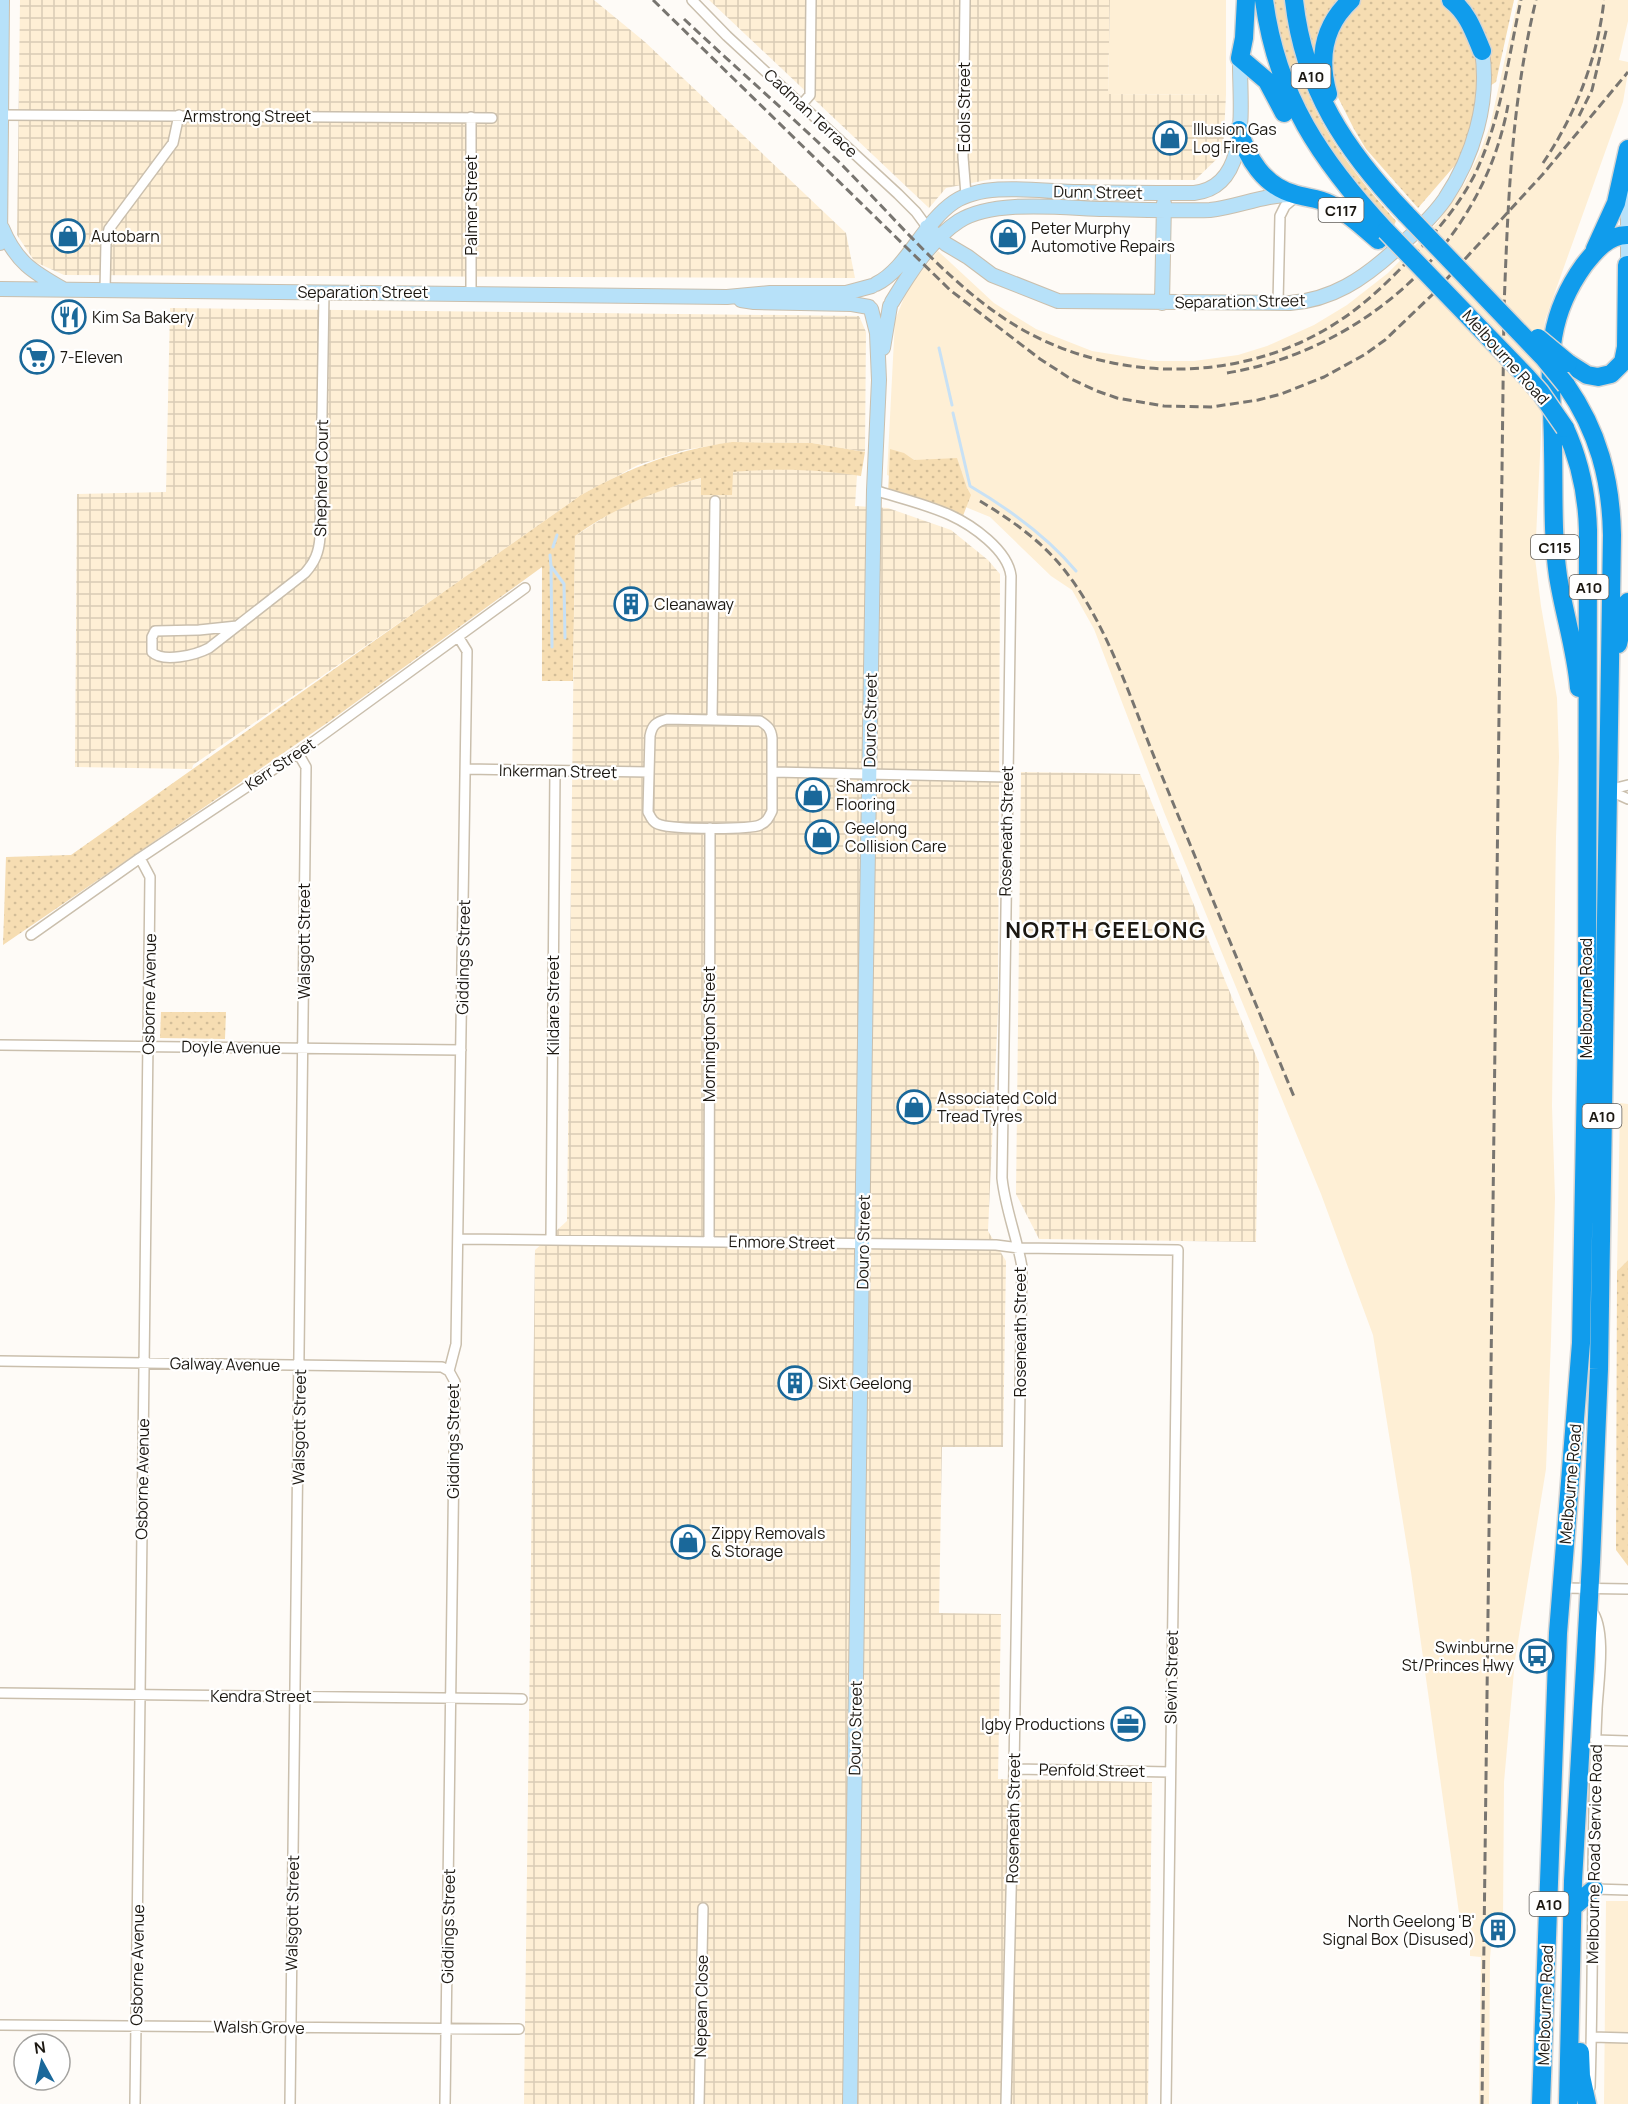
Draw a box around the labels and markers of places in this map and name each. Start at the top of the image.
place label: Illusion Gas Log Fires [1193,118,1277,158]
shop icon: Illusion Gas Log Fires [1152,120,1188,156]
place label: Peter Murphy Automotive Repairs [1031,217,1175,257]
shop icon: Autobarn [50,218,86,254]
shop icon: Peter Murphy Automotive Repairs [990,219,1026,255]
place label: Autobarn [91,225,160,247]
restaurant icon: Kim Sa Bakery [51,299,87,335]
place label: Kim Sa Bakery [92,306,194,328]
supermarket icon: 7-Eleven [19,339,55,375]
place label: 7-Eleven [60,346,123,368]
building icon: Cleanaway [613,586,649,622]
place label: Cleanaway [654,593,735,615]
place label: Shamrock Flooring [836,775,911,815]
shop icon: Shamrock Flooring [795,777,831,813]
place label: Geelong Collision Care [845,817,947,857]
shop icon: Geelong Collision Care [804,819,840,855]
place label: Associated Cold Tread Tyres [937,1087,1057,1127]
shop icon: Associated Cold Tread Tyres [896,1089,932,1125]
building icon: Sixt Geelong [777,1365,813,1401]
place label: Sixt Geelong [818,1372,912,1394]
place label: Zippy Removals & Storage [711,1522,825,1562]
shop icon: Zippy Removals & Storage [670,1524,706,1560]
place label: Swinburne St/Princes Hwy [1402,1636,1515,1676]
bus stop icon: Swinburne St/Princes Hwy [1519,1638,1555,1674]
office icon: Igby Productions [1110,1706,1146,1742]
place label: Igby Productions [981,1713,1105,1735]
place label: North Geelong 'B' Signal Box (Disused) [1323,1910,1475,1950]
building icon: North Geelong 'B' Signal Box (Disused) [1480,1912,1516,1948]

